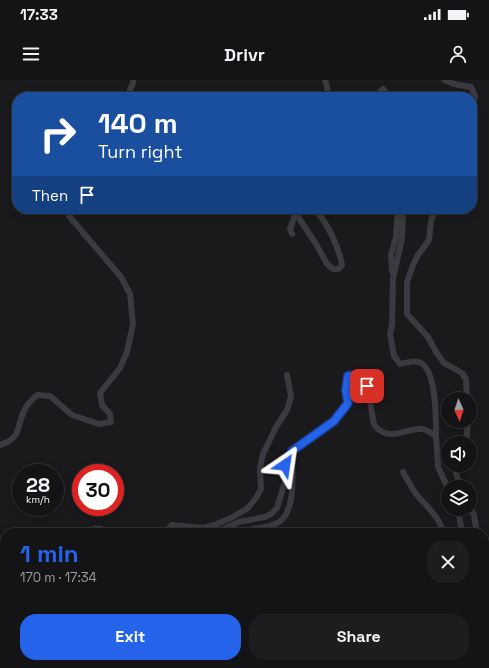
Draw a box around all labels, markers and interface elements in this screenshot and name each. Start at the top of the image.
text: 17:33 [20,5,58,24]
icon: menu [20,43,42,65]
text: Drivr [224,43,265,66]
icon: person [447,43,469,65]
text: 140 m [98,105,178,141]
icon: right [32,108,84,160]
text: Turn right [98,140,182,163]
icon: arrive [76,184,98,206]
text: Then [32,186,68,205]
pin [350,369,384,403]
icon: arrive [356,375,378,397]
north arrow [441,392,477,428]
map controls [441,392,477,516]
button: sound [441,436,477,472]
position arrow [264,444,306,486]
speed limit sign: 30 [72,464,124,516]
text: 28 [26,472,50,498]
button: layers [441,480,477,516]
text: km/h [26,493,50,506]
text: 1 min [20,538,79,569]
button: close [427,541,469,583]
text: 170 m · 17:34 [20,569,97,586]
button: Exit [20,614,241,660]
button: Share [249,614,469,660]

